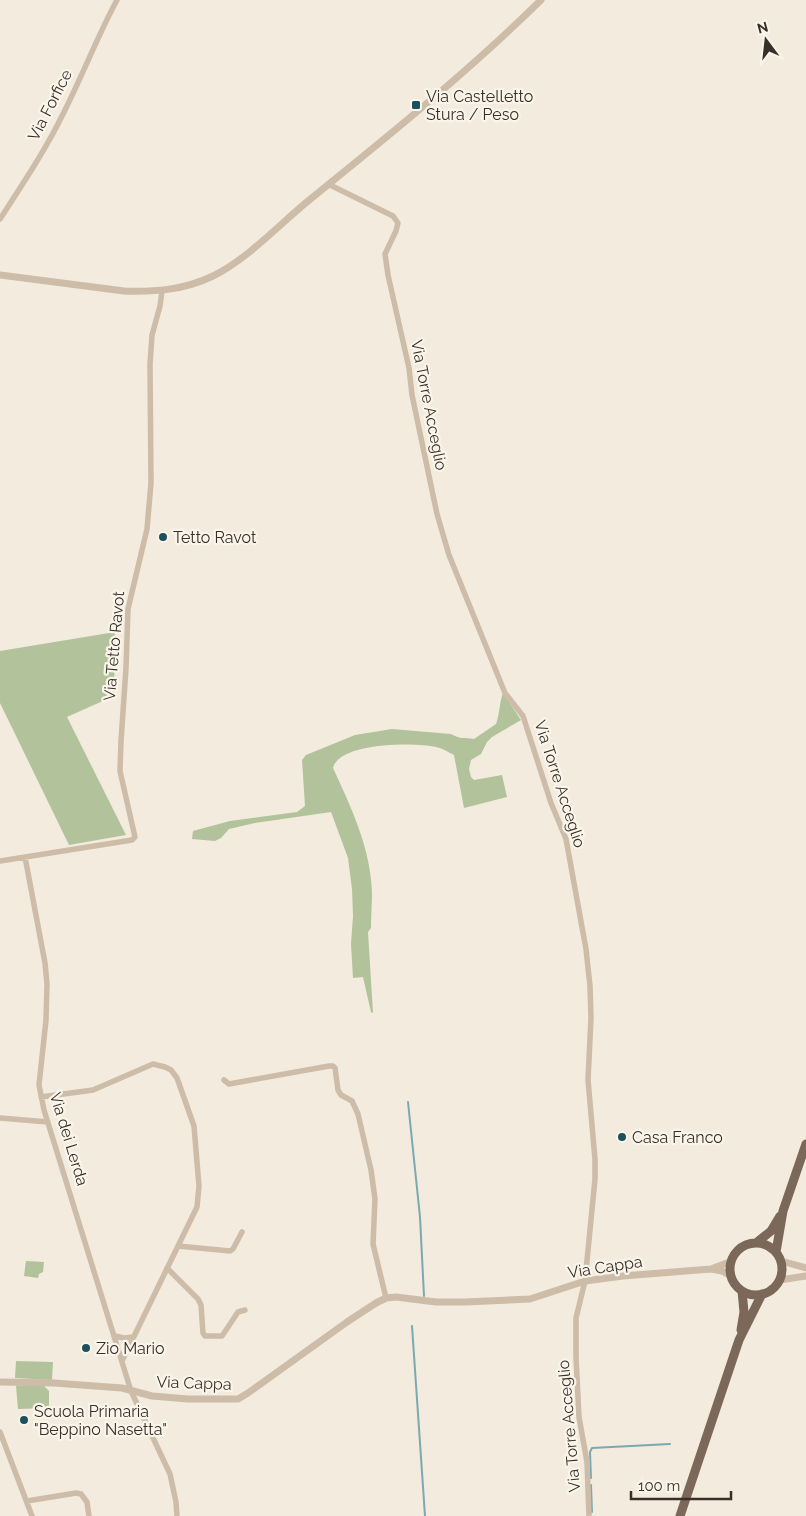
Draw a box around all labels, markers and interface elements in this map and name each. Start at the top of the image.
north arrow [741,15,791,65]
text: N [755,18,770,37]
street label: Via Forfice [24,66,76,144]
place label: Via Castelletto Stura / Peso [426,87,533,124]
marker: Via Castelletto Stura / Peso [410,99,422,111]
street label: Via Torre Acceglio [407,338,451,472]
place label: Tetto Ravot [173,528,257,547]
marker: Tetto Ravot [157,531,169,543]
street label: Via Tetto Ravot [100,590,128,702]
street label: Via Torre Acceglio [530,718,590,850]
street label: Via dei Lerda [46,1090,92,1188]
place label: Casa Franco [632,1128,723,1147]
marker: Casa Franco [616,1131,628,1143]
street label: Via Cappa [566,1252,644,1282]
place label: Zio Mario [96,1339,164,1358]
marker: Zio Mario [80,1342,92,1354]
street label: Via Torre Acceglio [554,1359,584,1493]
street label: Via Cappa [156,1372,232,1394]
place label: Scuola Primaria "Beppino Nasetta" [34,1402,167,1439]
marker: Scuola Primaria "Beppino Nasetta" [18,1414,30,1426]
scale bar [631,1468,731,1500]
text: 100 m [638,1477,680,1495]

